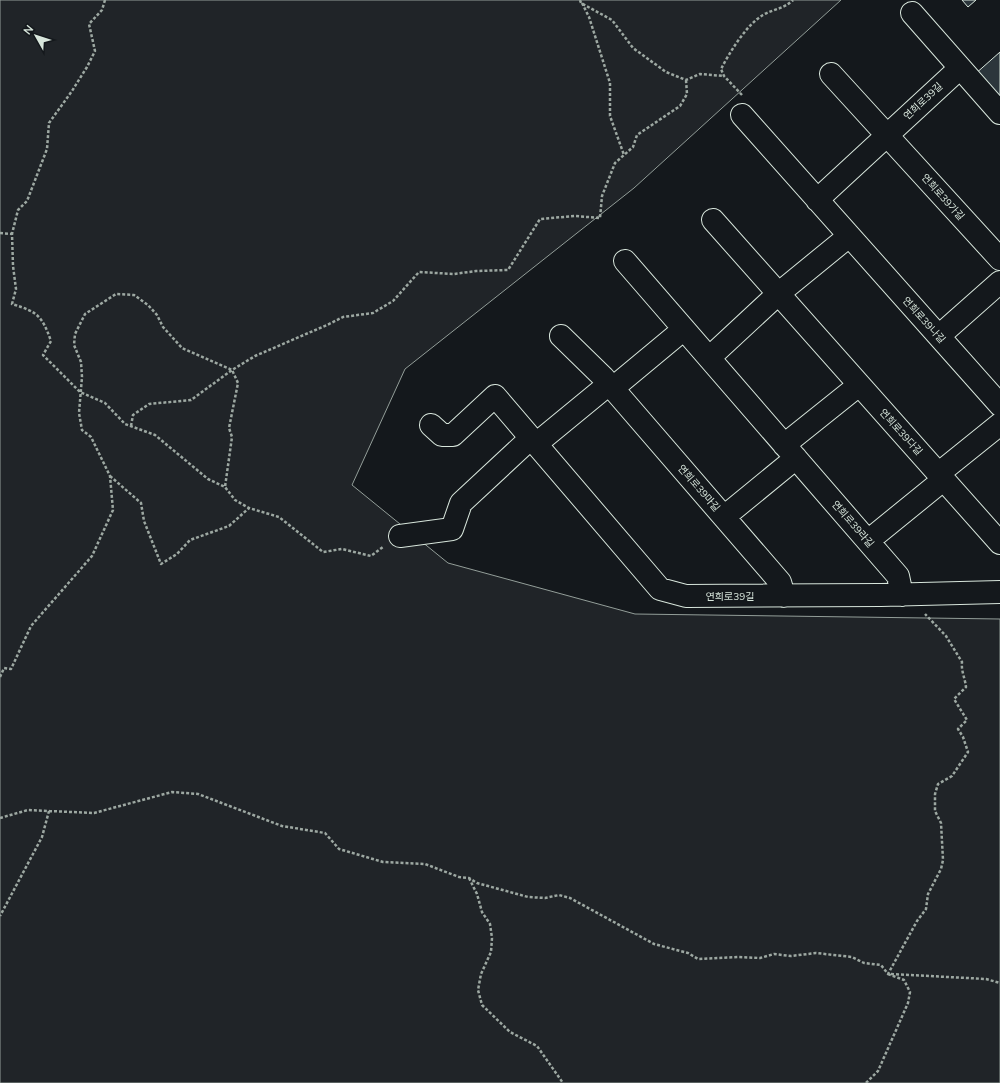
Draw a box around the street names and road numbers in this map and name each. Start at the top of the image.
street label: 연희로39길 [901,80,945,122]
street label: 연희로39가길 [919,171,967,223]
street label: 연희로39나길 [900,294,948,346]
street label: 연희로39다길 [877,406,925,458]
street label: 연희로39마길 [675,462,723,514]
street label: 연희로39라길 [829,498,877,550]
street label: 연희로39길 [706,590,754,603]

